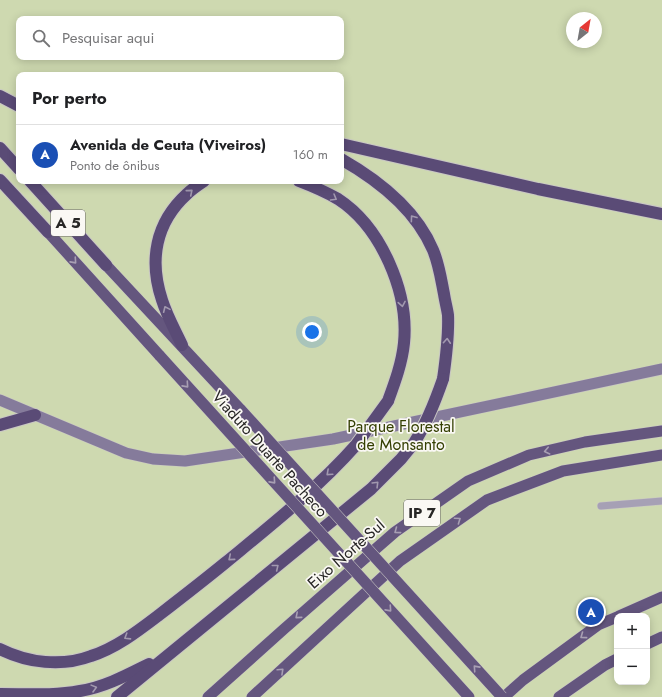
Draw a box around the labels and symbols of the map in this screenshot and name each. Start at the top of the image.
north arrow [566,12,602,48]
one-way arrow [185,189,192,196]
one-way arrow [330,193,337,200]
road number: A 5 [51,210,85,236]
one-way arrow [411,216,418,223]
one-way arrow [69,256,77,264]
one-way arrow [397,301,406,307]
one-way arrow [163,306,171,314]
your location [302,322,322,342]
one-way arrow [443,338,452,344]
one-way arrow [181,380,189,388]
street label: Viaduto Duarte Pacheco [207,386,333,523]
park label: Parque Florestal de Monsanto [347,415,455,456]
one-way arrow [544,447,550,455]
one-way arrow [326,468,334,476]
one-way arrow [269,476,276,484]
one-way arrow [371,481,379,489]
road number: IP 7 [404,500,440,526]
street label: Eixo Norte-Sul [302,514,390,594]
one-way arrow [454,518,461,525]
one-way arrow [394,526,401,533]
one-way arrow [228,554,235,561]
one-way arrow [272,565,279,572]
pin: A [578,597,604,627]
one-way arrow [384,604,392,612]
one-way arrow [295,611,303,619]
one-way arrow [581,631,588,638]
one-way arrow [125,633,132,640]
one-way arrow [473,665,480,673]
one-way arrow [276,668,284,675]
one-way arrow [91,684,98,692]

